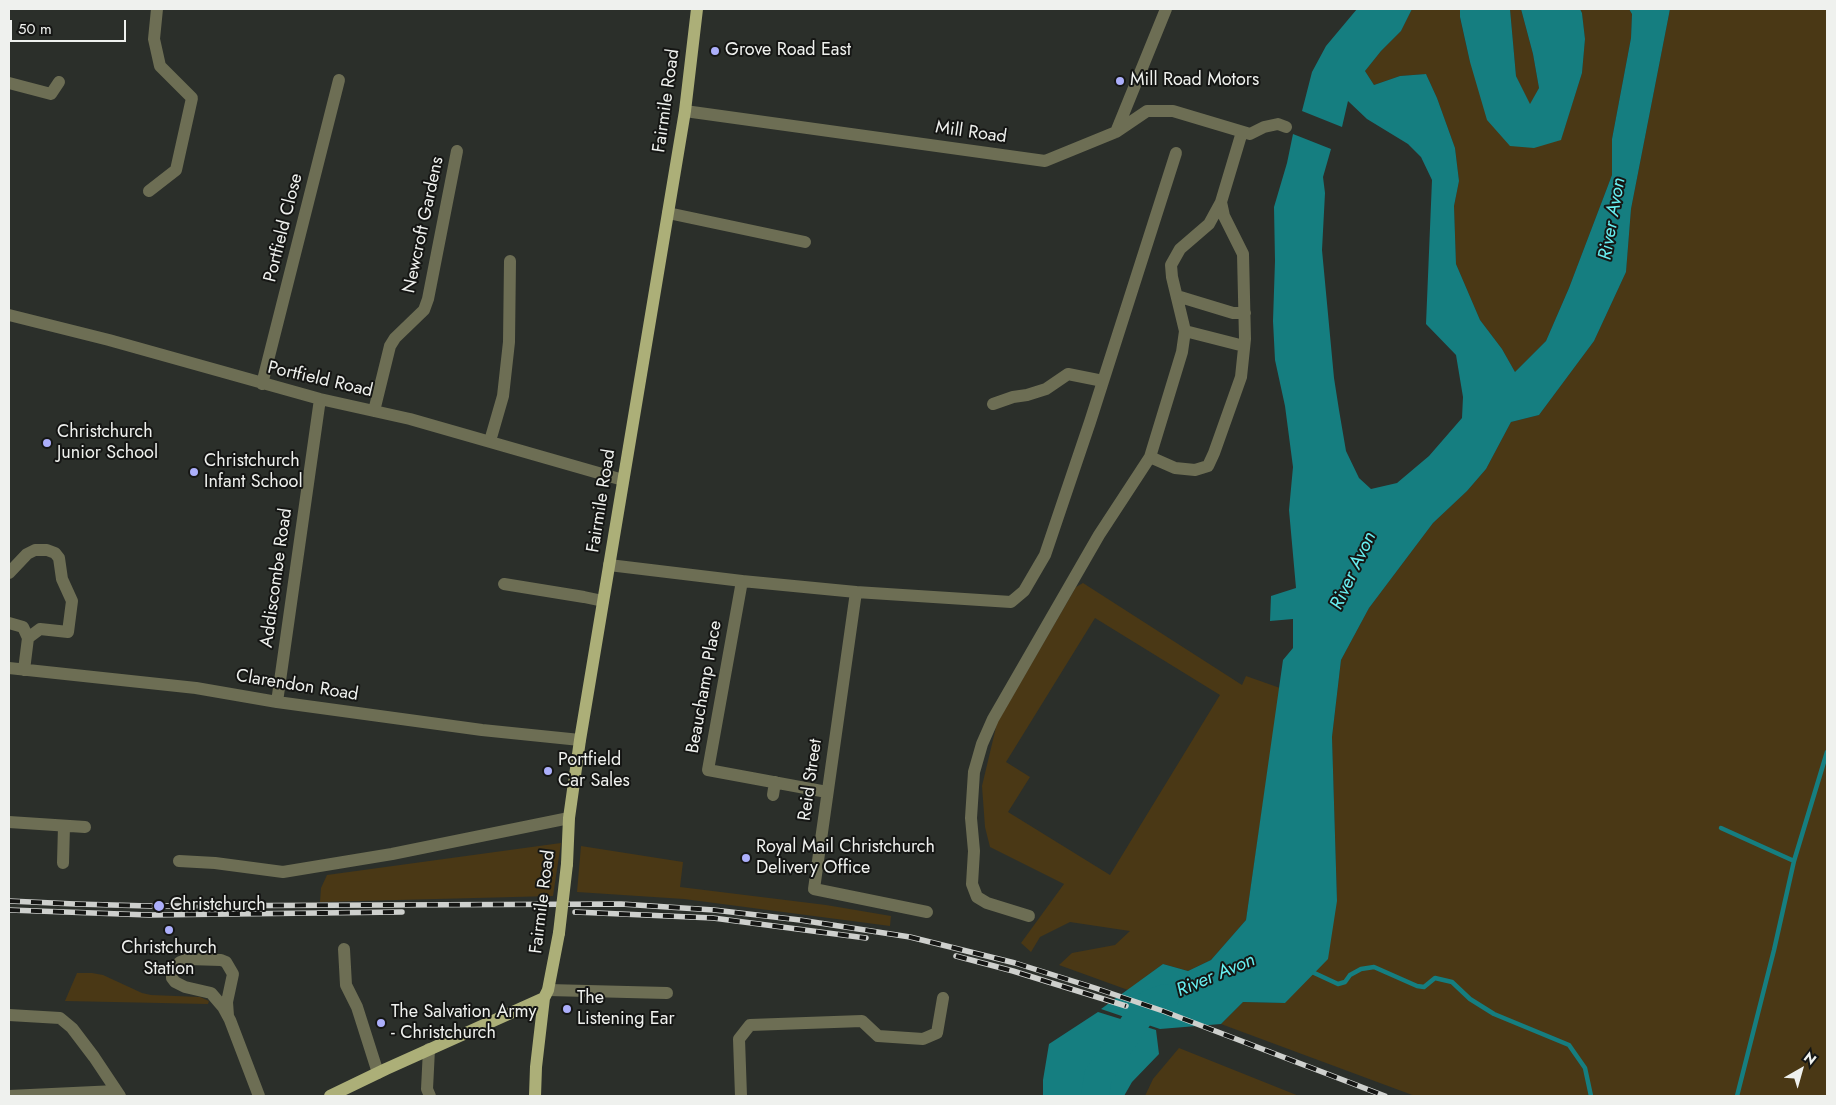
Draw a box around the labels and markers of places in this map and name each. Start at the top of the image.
place label: Grove Road East [725,40,851,62]
marker: Grove Road East [709,45,721,57]
place label: Mill Road Motors [1130,70,1259,92]
marker: Mill Road Motors [1114,75,1126,87]
place label: Christchurch Junior School [57,422,158,464]
marker: Christchurch Junior School [41,437,53,449]
place label: Christchurch Infant School [204,451,303,494]
marker: Christchurch Infant School [188,466,200,478]
place label: Portfield Car Sales [558,750,630,792]
marker: Portfield Car Sales [542,765,554,777]
place label: Royal Mail Christchurch Delivery Office [756,837,935,880]
marker: Royal Mail Christchurch Delivery Office [740,852,752,864]
place label: Christchurch [170,895,266,917]
marker: Christchurch [152,899,166,913]
marker: Christchurch Station [163,924,175,936]
place label: Christchurch Station [121,938,217,981]
place label: The Listening Ear [577,988,675,1030]
place label: The Salvation Army - Christchurch [391,1002,536,1044]
marker: The Listening Ear [561,1003,573,1015]
marker: The Salvation Army - Christchurch [375,1017,387,1029]

